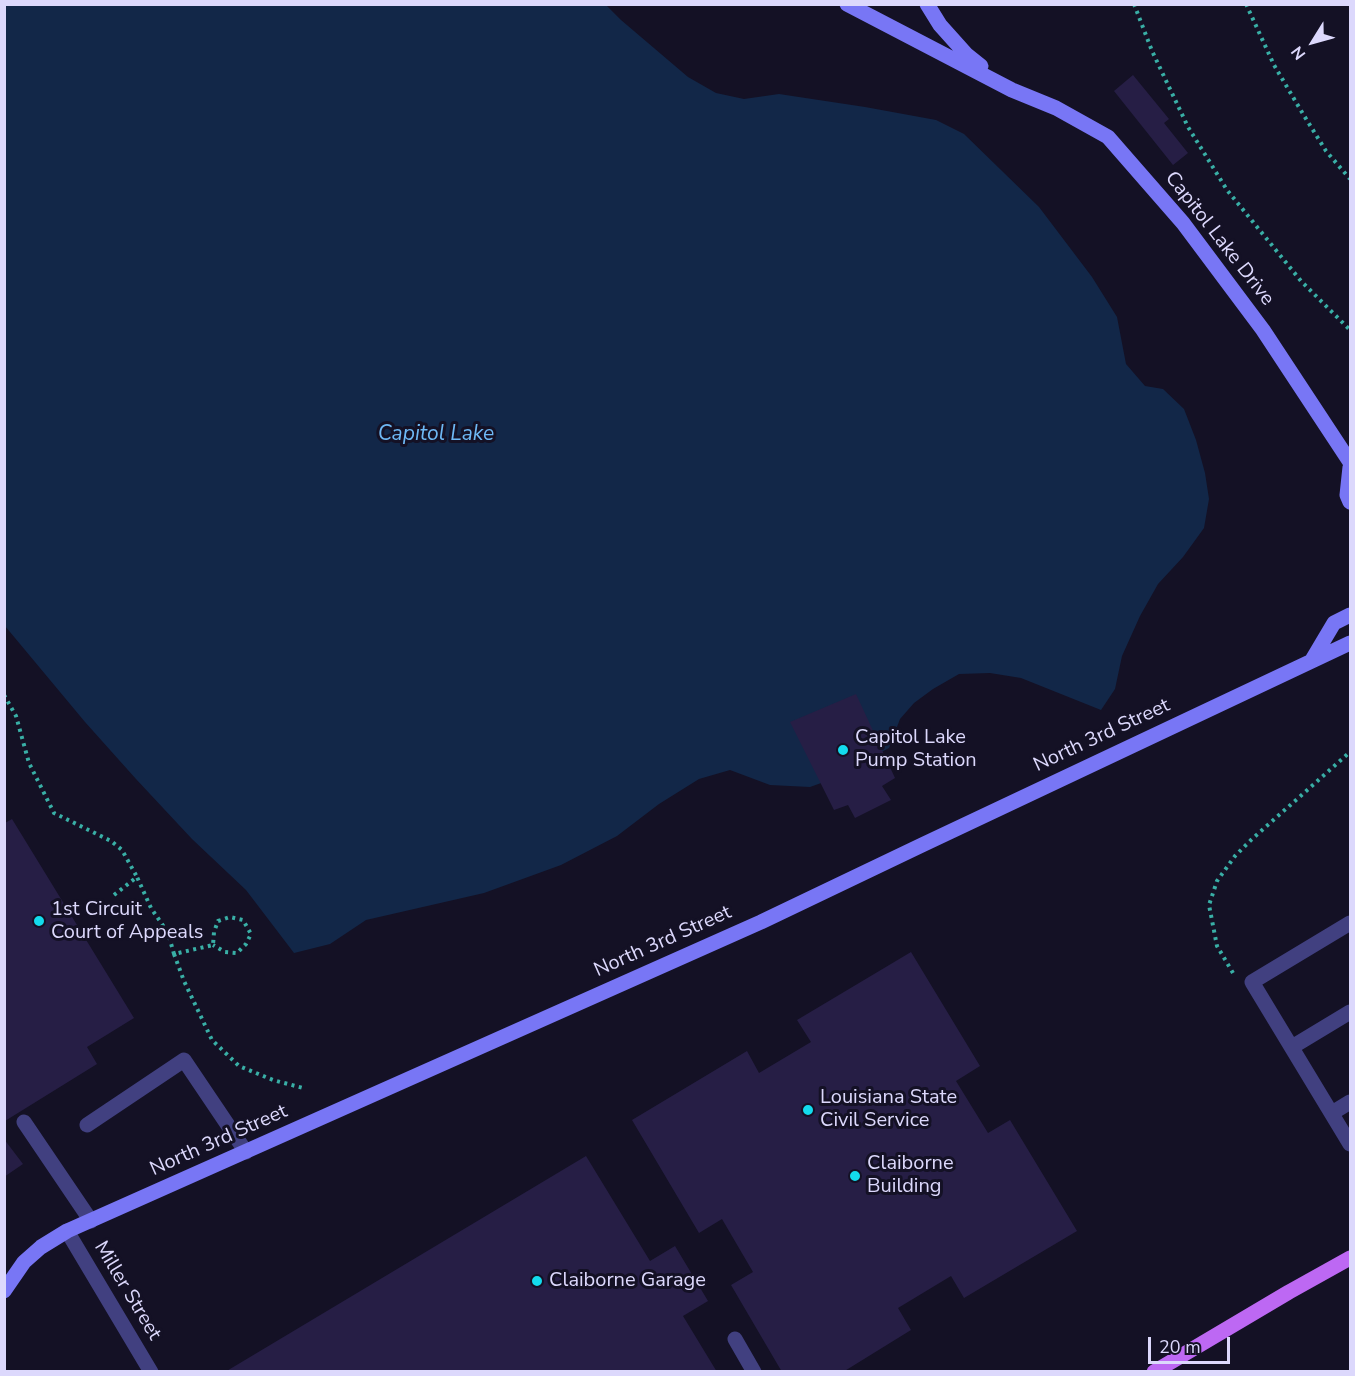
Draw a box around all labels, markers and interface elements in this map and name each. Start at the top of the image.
north arrow [1283,12,1343,72]
text: N [1286,41,1311,64]
street label: Capitol Lake Drive [1159,167,1279,311]
water label: Capitol Lake [378,422,494,448]
street label: North 3rd Street [1030,694,1174,778]
place label: Capitol Lake Pump Station [855,726,977,773]
marker: Capitol Lake Pump Station [836,743,850,757]
place label: 1st Circuit Court of Appeals [51,898,203,945]
street label: North 3rd Street [591,901,735,983]
marker: 1st Circuit Court of Appeals [32,914,46,928]
place label: Louisiana State Civil Service [820,1086,957,1133]
street label: North 3rd Street [147,1100,291,1182]
marker: Louisiana State Civil Service [801,1103,815,1117]
place label: Claiborne Building [867,1152,954,1199]
marker: Claiborne Building [848,1169,862,1183]
street label: Miller Street [88,1237,166,1345]
place label: Claiborne Garage [549,1269,706,1293]
marker: Claiborne Garage [530,1274,544,1288]
scale bar [1151,1325,1234,1363]
text: 20 m [1159,1335,1201,1359]

